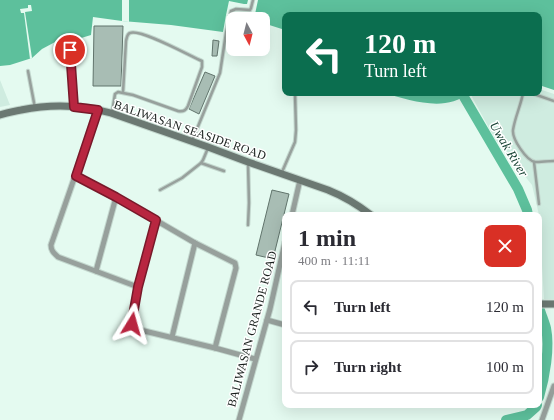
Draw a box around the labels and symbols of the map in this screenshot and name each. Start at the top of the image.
north arrow [226,12,270,56]
pin [53,33,87,67]
street label: BALIWASAN SEASIDE ROAD [112,97,268,163]
water label: Uwak River [487,119,532,180]
street label: BALIWASAN GRANDE ROAD [224,249,280,408]
position arrow [111,303,153,345]

